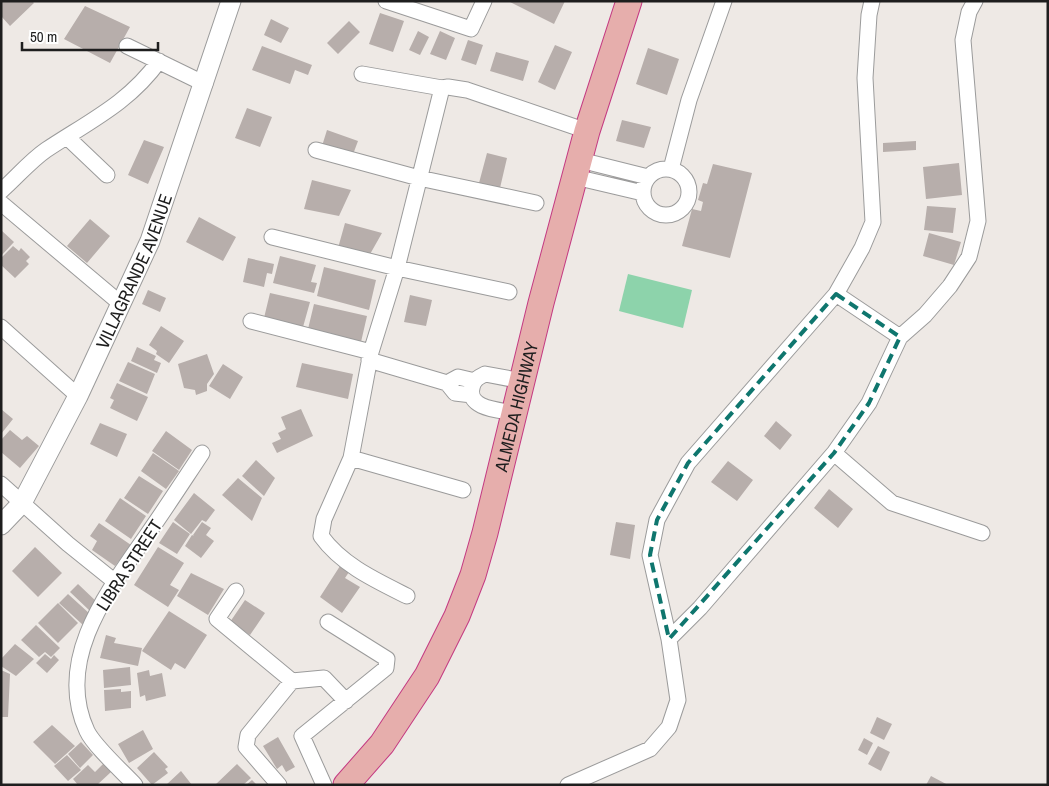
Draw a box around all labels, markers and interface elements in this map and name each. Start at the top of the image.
scale bar [22,20,159,52]
text: 50 m [30,26,57,47]
street label: VILLAGRANDE AVENUE [89,190,178,353]
street label: ALMEDA HIGHWAY [488,339,544,475]
street label: LIBRA STREET [90,515,168,615]

